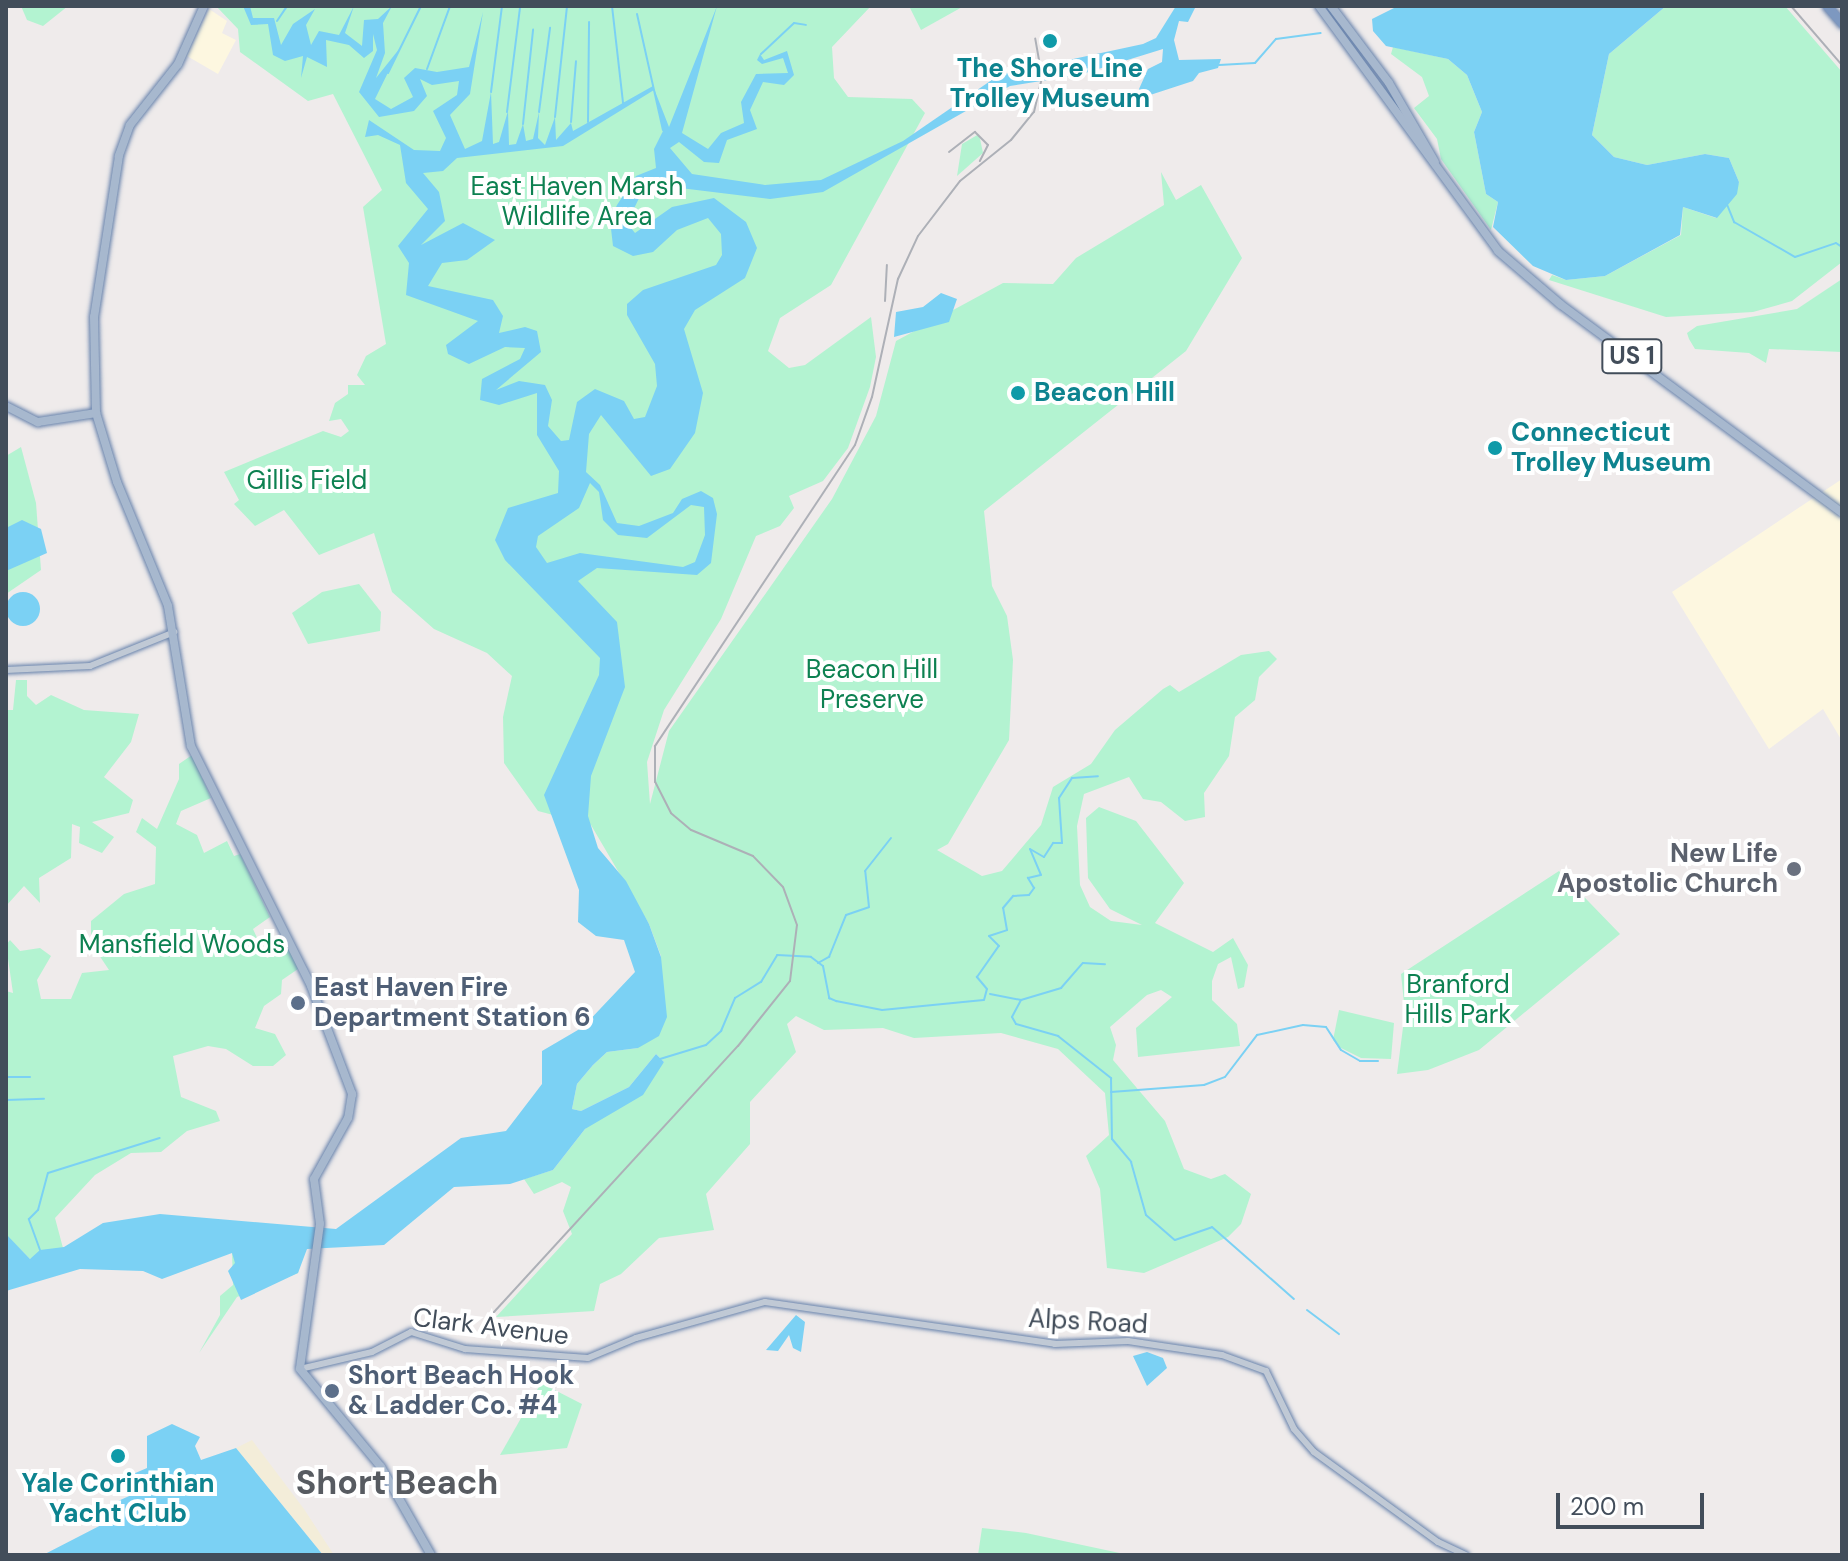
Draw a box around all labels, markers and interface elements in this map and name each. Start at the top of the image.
marker: The Shore Line Trolley Museum [1041,32,1059,50]
place label: The Shore Line Trolley Museum [950,53,1150,114]
park label: East Haven Marsh Wildlife Area [470,171,684,232]
road number: US 1 [1600,336,1664,376]
place label: Beacon Hill [1034,377,1175,409]
marker: Beacon Hill [1009,384,1027,402]
place label: Connecticut Trolley Museum [1511,417,1711,478]
marker: Connecticut Trolley Museum [1486,439,1504,457]
park label: Gillis Field [247,465,367,497]
park label: Beacon Hill Preserve [806,654,938,716]
place label: New Life Apostolic Church [1557,838,1778,900]
marker: New Life Apostolic Church [1785,860,1803,878]
park label: Mansfield Woods [79,929,285,961]
park label: Branford Hills Park [1405,969,1511,1030]
place label: East Haven Fire Department Station 6 [314,972,591,1034]
marker: East Haven Fire Department Station 6 [289,994,307,1012]
street label: Clark Avenue [411,1302,571,1352]
street label: Alps Road [1027,1303,1149,1341]
place label: Short Beach Hook & Ladder Co. #4 [348,1360,574,1422]
marker: Short Beach Hook & Ladder Co. #4 [323,1382,341,1400]
marker: Yale Corinthian Yacht Club [109,1447,127,1465]
district label: Short Beach [296,1463,498,1503]
place label: Yale Corinthian Yacht Club [22,1468,214,1530]
scale bar [1560,1477,1708,1527]
text: 200 m [1570,1491,1644,1522]

